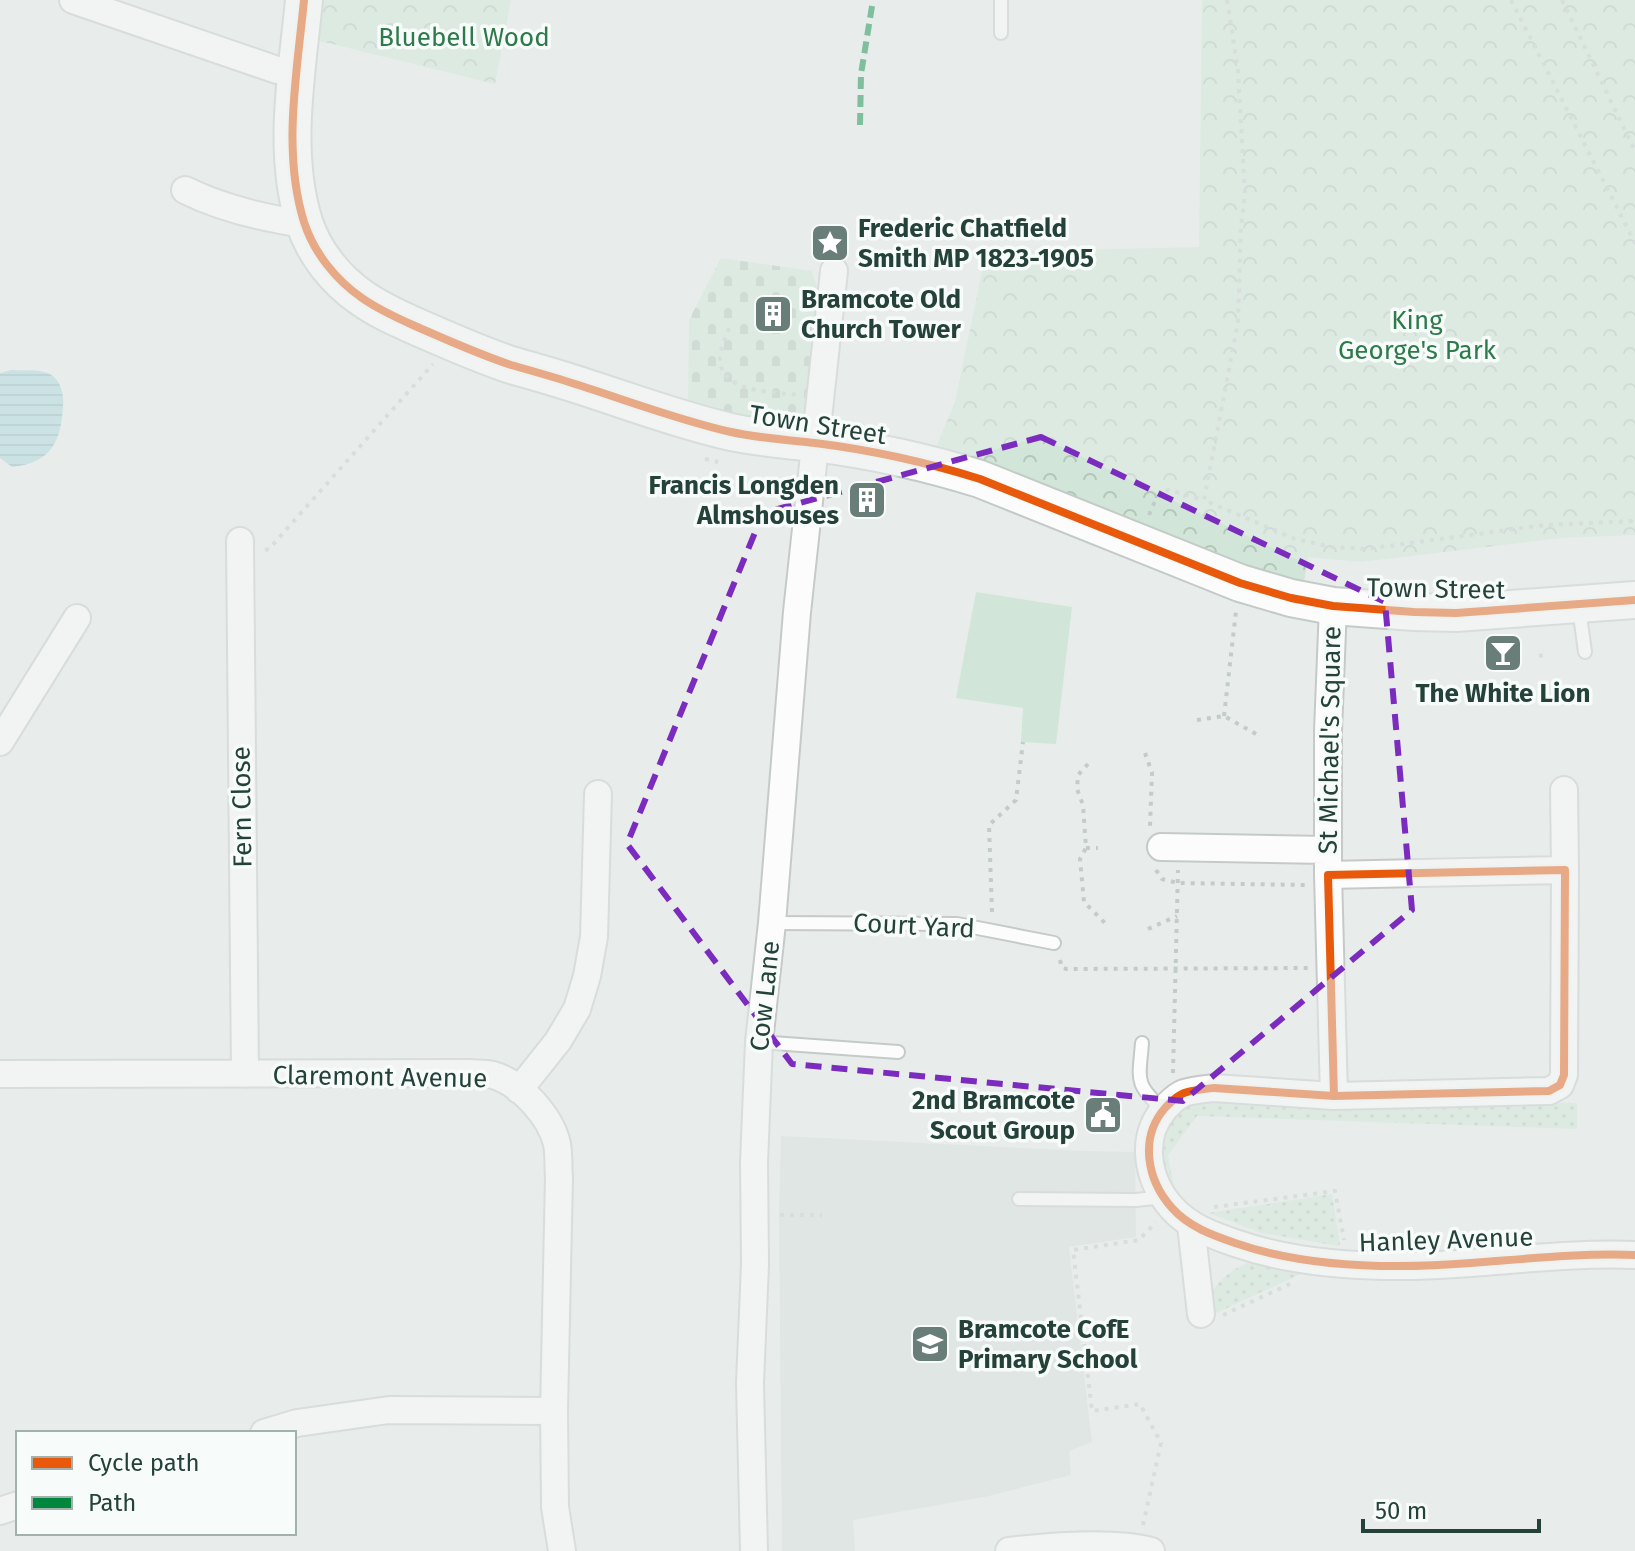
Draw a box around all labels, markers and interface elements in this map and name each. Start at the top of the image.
park label: Bluebell Wood [378,22,550,53]
place label: Frederic Chatfield Smith MP 1823-1905 [858,213,1094,274]
place icon: Frederic Chatfield Smith MP 1823-1905 [809,222,851,264]
place label: Bramcote Old Church Tower [801,284,961,345]
building icon: Bramcote Old Church Tower [752,293,794,335]
park label: King George's Park [1338,305,1497,366]
street label: Town Street [747,399,889,451]
place label: Francis Longden Almshouses [648,470,839,531]
building icon: Francis Longden Almshouses [846,479,888,521]
street label: Town Street [1366,572,1506,606]
street label: St Michael's Square [1313,626,1347,854]
bar icon: The White Lion [1482,632,1524,674]
place label: The White Lion [1416,678,1590,709]
street label: Fern Close [225,746,259,868]
street label: Court Yard [852,907,976,945]
street label: Cow Lane [744,939,786,1053]
street label: Claremont Avenue [272,1060,488,1094]
place label: 2nd Bramcote Scout Group [912,1085,1075,1146]
public building icon: 2nd Bramcote Scout Group [1082,1094,1124,1136]
street label: Hanley Avenue [1358,1221,1534,1259]
place label: Bramcote CofE Primary School [958,1314,1138,1375]
school or university icon: Bramcote CofE Primary School [909,1323,951,1365]
legend [16,1431,296,1535]
text: Cycle path [88,1449,200,1477]
scale bar [1363,1483,1539,1533]
text: Path [88,1489,136,1517]
text: 50 m [1375,1497,1427,1525]

